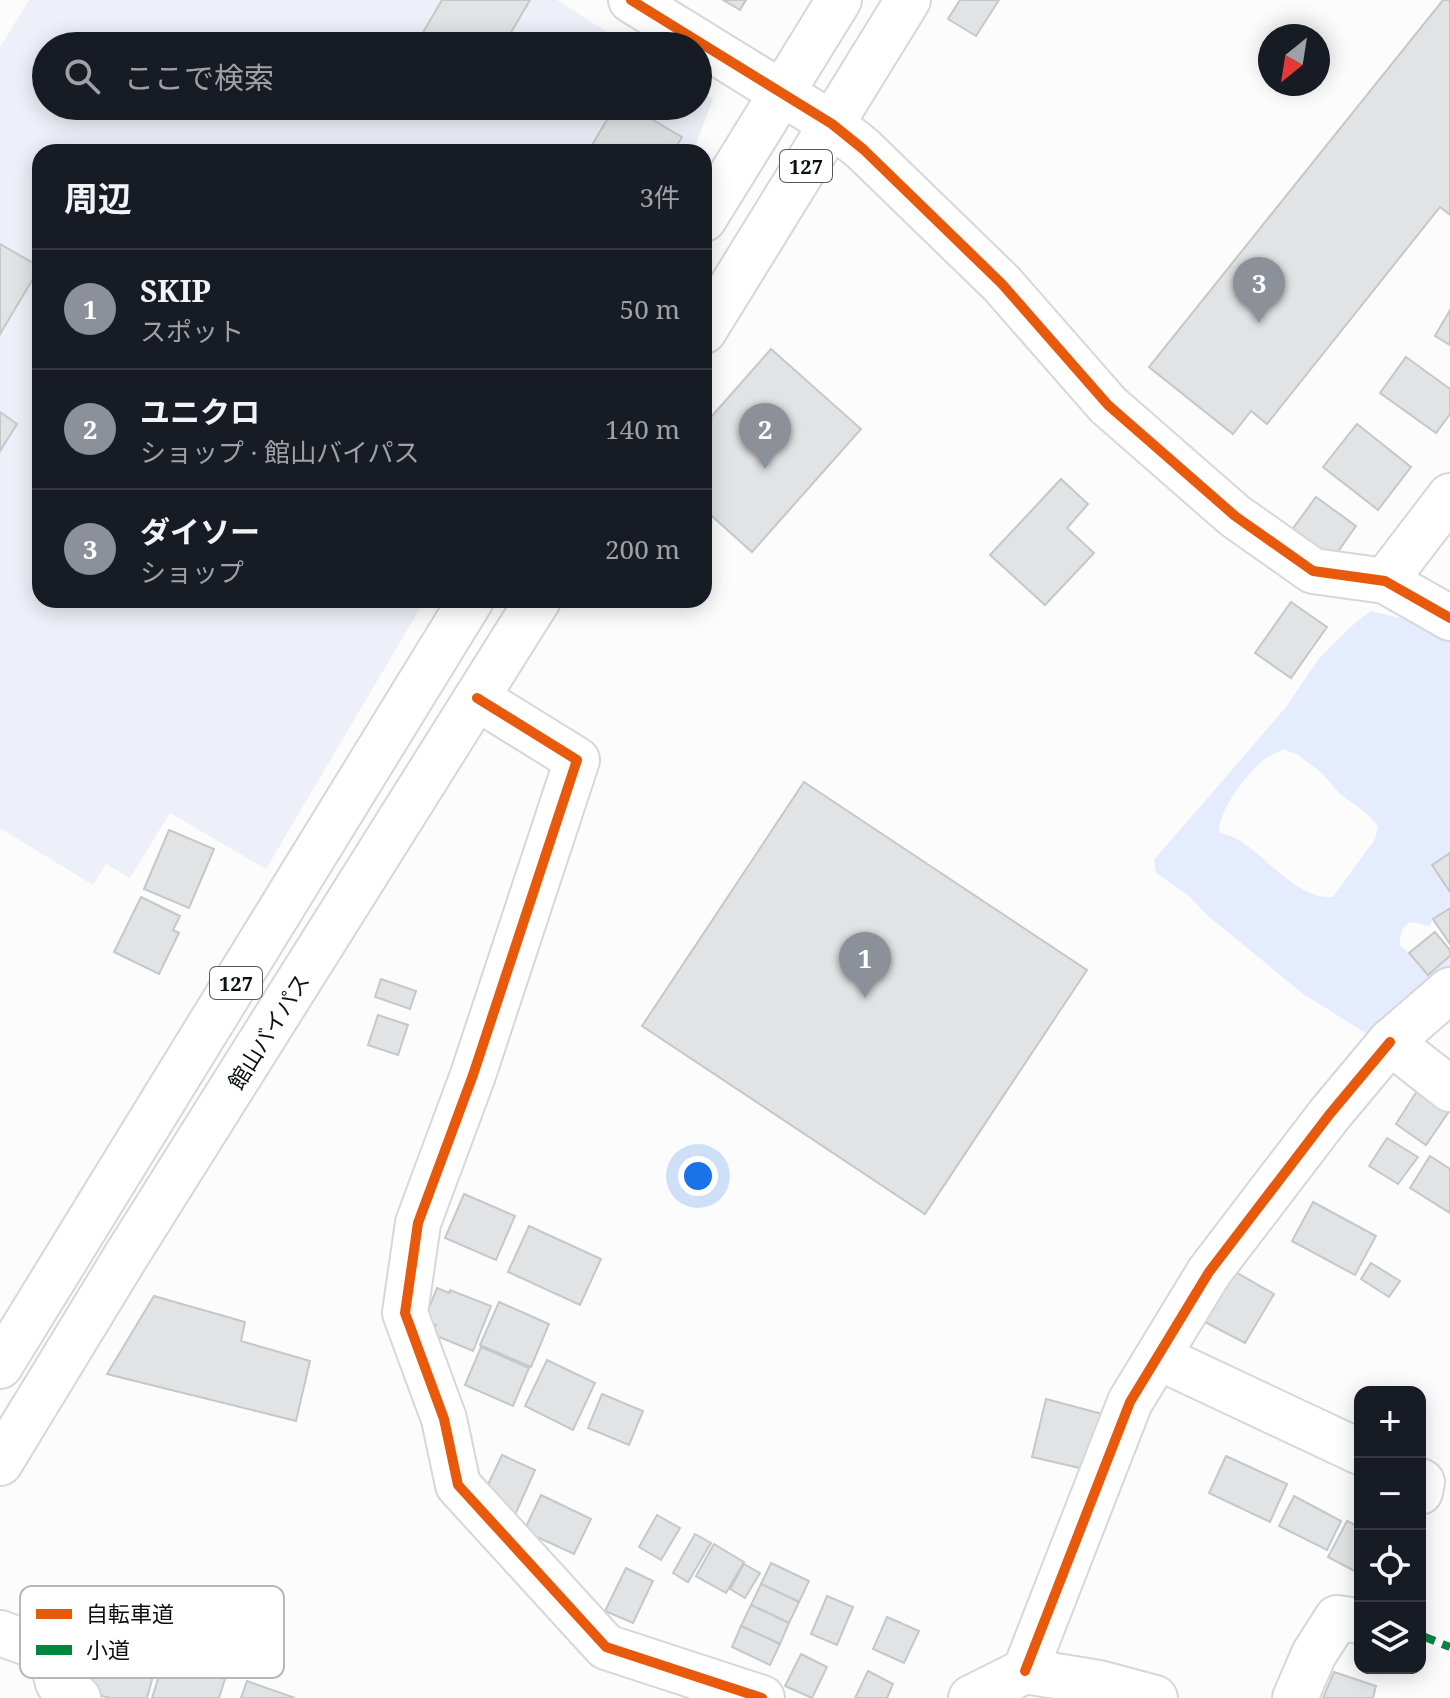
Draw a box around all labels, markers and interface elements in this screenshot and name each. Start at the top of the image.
north arrow [1258,24,1330,96]
search box [32,32,712,120]
icon: search [60,54,104,98]
text: ここで検索 [124,57,274,98]
road number: 127 [780,150,832,182]
text: 周辺 [64,175,132,221]
text: 3件 [639,179,680,215]
pin: 3 [1233,257,1285,323]
text: SKIP [140,270,211,311]
text: 1 [83,291,97,327]
text: 50 m [620,291,680,327]
text: スポット [140,313,244,349]
text: ユニクロ [140,391,260,432]
pin: 2 [739,403,791,469]
text: 2 [83,411,97,447]
text: 140 m [605,411,680,447]
text: ショップ · 館山バイパス [140,434,420,470]
text: ダイソー [140,511,260,552]
text: 3 [83,531,97,567]
text: 200 m [605,531,680,567]
text: ショップ [140,554,244,590]
pin: 1 [839,932,891,998]
road number: 127 [210,967,262,999]
street label: 館山バイパス [220,967,316,1095]
your location [678,1156,718,1196]
map controls [1354,1386,1426,1674]
button: + [1354,1386,1426,1458]
button: − [1354,1458,1426,1530]
button: locate [1354,1530,1426,1602]
legend [20,1586,284,1678]
text: 自転車道 [86,1598,174,1628]
button: layers [1354,1602,1426,1674]
text: 小道 [86,1634,130,1664]

